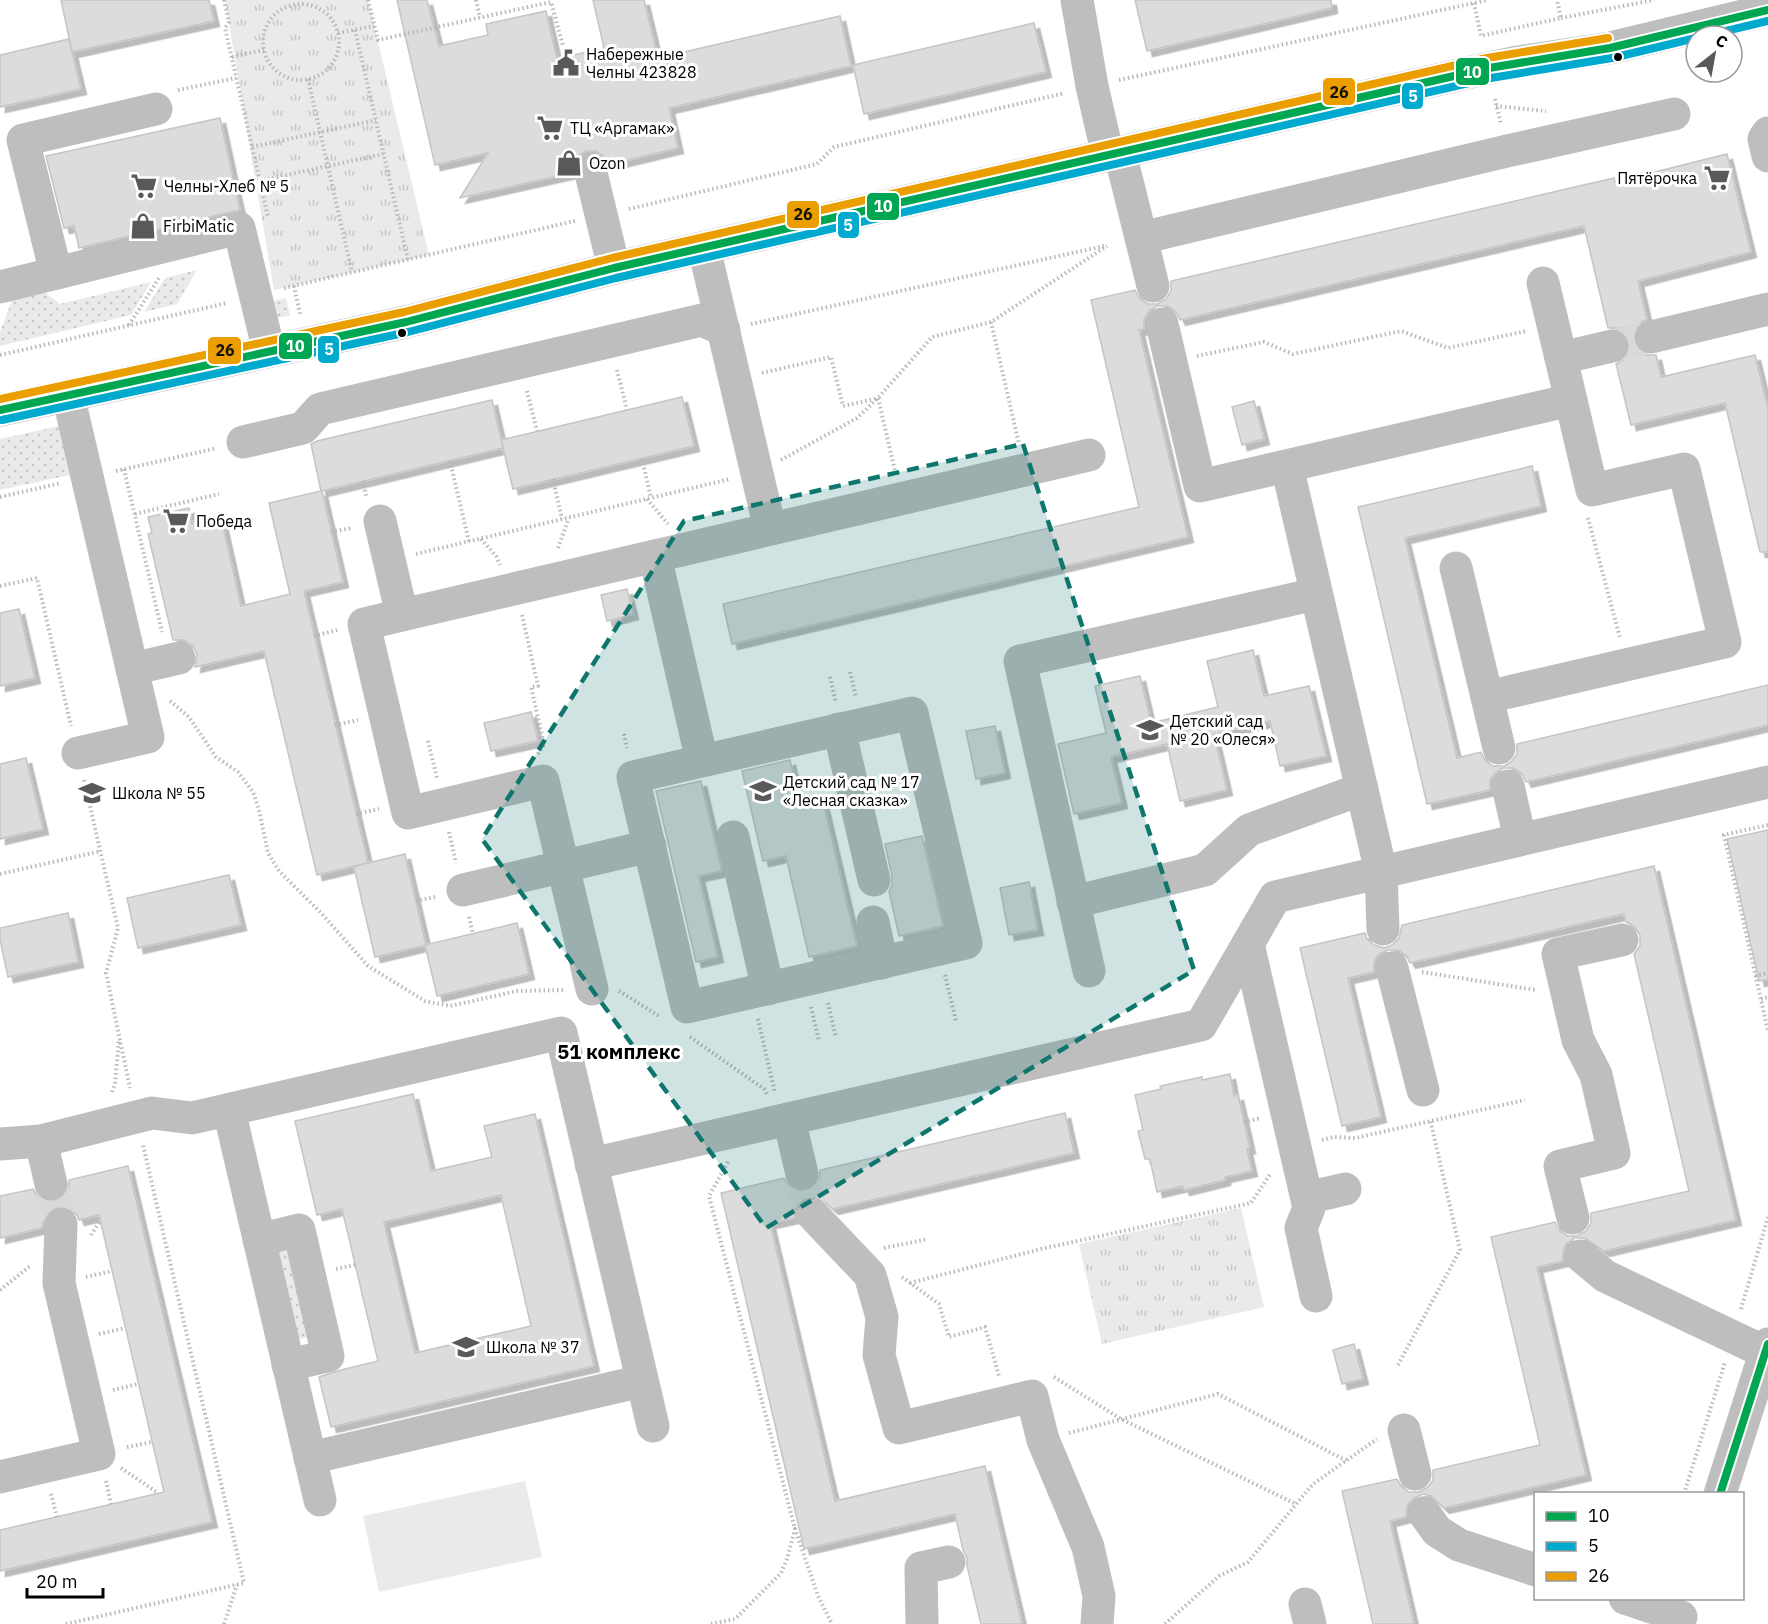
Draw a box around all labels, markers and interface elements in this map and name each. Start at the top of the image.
north arrow [1684,24,1744,84]
text: С [1712,30,1731,52]
place label: Набережные Челны 423828 [586,44,697,82]
public building icon: Набережные Челны 423828 [551,48,581,78]
unlabelled marker [1612,51,1624,63]
line badge: 10 [1455,57,1490,86]
text: 10 [1462,62,1482,82]
line badge: 26 [1322,77,1356,106]
text: 26 [1329,82,1349,102]
line badge: 5 [1401,82,1424,110]
text: 5 [1408,86,1418,106]
supermarket icon: ТЦ «Аргамак» [535,113,565,143]
place label: ТЦ «Аргамак» [570,118,674,138]
shop icon: Ozon [554,148,584,178]
place label: Ozon [589,153,626,173]
supermarket icon: Пятёрочка [1702,163,1732,193]
place label: Пятёрочка [1617,168,1697,188]
supermarket icon: Челны-Хлеб № 5 [129,171,159,201]
place label: Челны-Хлеб № 5 [164,176,289,196]
line badge: 10 [866,192,900,221]
text: 10 [873,196,893,216]
line badge: 26 [786,200,820,229]
text: 26 [793,204,813,224]
shop icon: FirbiMatic [128,211,158,241]
line badge: 5 [837,211,860,239]
text: 5 [843,215,853,235]
place label: FirbiMatic [163,216,234,236]
unlabelled marker [396,327,408,339]
line badge: 10 [278,332,313,360]
line badge: 5 [317,335,340,364]
line badge: 26 [207,336,242,365]
text: 10 [285,336,305,356]
text: 5 [324,339,334,359]
text: 26 [215,340,235,360]
supermarket icon: Победа [161,506,191,536]
place label: Победа [196,511,252,531]
place label: Детский сад № 20 «Олеся» [1170,711,1275,749]
school or university icon: Детский сад № 20 «Олеся» [1135,715,1165,745]
place label: Детский сад № 17 «Лесная сказка» [783,772,920,810]
school or university icon: Детский сад № 17 «Лесная сказка» [748,776,778,806]
school or university icon: Школа № 55 [77,778,107,808]
place label: Школа № 55 [112,783,206,803]
district label: 51 комплекс [557,1038,681,1065]
school or university icon: Школа № 37 [451,1332,481,1362]
place label: Школа № 37 [486,1337,580,1357]
legend [1534,1492,1744,1600]
text: 10 [1588,1504,1610,1527]
text: 5 [1588,1534,1599,1557]
scale bar [27,1561,104,1599]
text: 26 [1588,1564,1610,1587]
text: 20 m [36,1570,78,1593]

